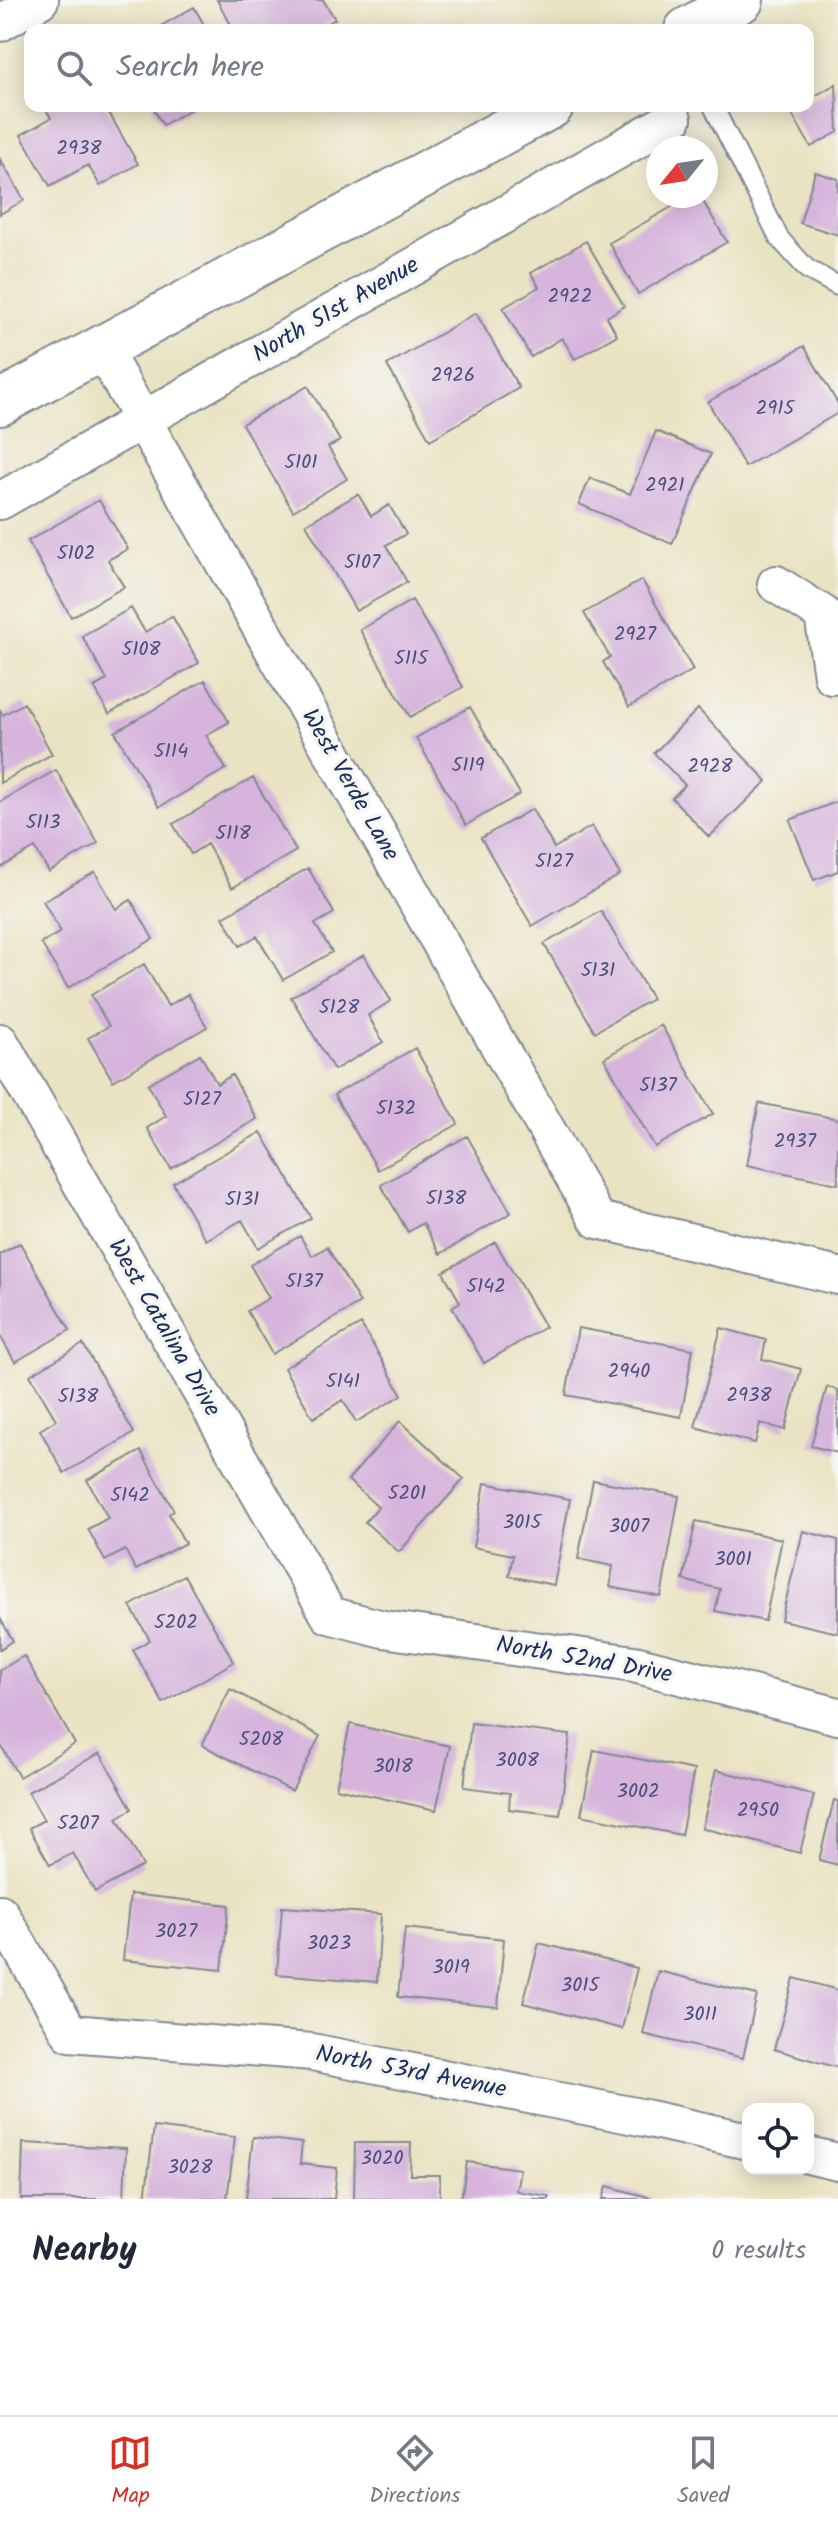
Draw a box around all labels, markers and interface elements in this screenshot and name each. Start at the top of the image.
search box [24,24,814,112]
text: Search here [116,44,264,92]
icon: search [52,46,96,90]
house number: 2938 [57,133,102,165]
north arrow [646,136,718,208]
street label: North 51st Avenue [245,246,427,374]
house number: 2922 [548,281,592,313]
house number: 2926 [431,360,475,392]
house number: 2915 [756,393,795,425]
house number: 5101 [284,447,318,479]
house number: 2921 [645,470,685,502]
house number: 5102 [57,538,95,570]
house number: 5107 [344,547,381,579]
house number: 2927 [614,619,657,651]
house number: 5108 [121,634,161,666]
house number: 5115 [394,643,429,675]
street label: West Verde Lane [290,701,410,869]
house number: 5114 [154,736,188,768]
house number: 5119 [451,750,485,782]
house number: 2928 [687,751,733,783]
house number: 5113 [26,807,60,839]
house number: 5118 [215,818,252,850]
house number: 5127 [535,846,574,878]
house number: 5131 [581,955,615,987]
house number: 5128 [319,992,360,1024]
house number: 5137 [639,1070,678,1102]
house number: 5127 [183,1084,222,1116]
house number: 5132 [376,1093,416,1125]
house number: 2937 [774,1126,817,1158]
house number: 5138 [426,1183,467,1215]
house number: 5131 [225,1184,259,1216]
street label: West Catalina Drive [97,1232,231,1425]
house number: 5137 [285,1266,324,1298]
house number: 5142 [466,1271,506,1303]
house number: 2940 [608,1356,650,1388]
house number: 5141 [326,1366,360,1398]
house number: 2938 [727,1380,772,1412]
house number: 5138 [58,1381,99,1413]
house number: 5201 [388,1478,426,1510]
house number: 5142 [110,1480,150,1512]
house number: 3015 [503,1507,542,1539]
house number: 3007 [609,1511,650,1543]
house number: 3001 [714,1544,752,1576]
house number: 5202 [154,1607,198,1639]
street label: North 52nd Drive [493,1625,675,1695]
house number: 5208 [239,1724,284,1756]
house number: 3008 [495,1745,540,1777]
house number: 3018 [373,1751,414,1783]
house number: 3002 [616,1776,660,1808]
house number: 2950 [737,1795,779,1827]
house number: 5207 [57,1808,100,1840]
house number: 3027 [155,1916,198,1948]
house number: 3023 [307,1928,351,1960]
house number: 3019 [432,1952,470,1984]
house number: 3015 [561,1970,600,2002]
house number: 3011 [683,1999,717,2031]
street label: North 53rd Avenue [312,2034,510,2110]
map controls [742,2103,814,2175]
button: locate [742,2103,814,2175]
house number: 3020 [360,2143,404,2175]
house number: 3028 [167,2152,213,2184]
text: Nearby [32,2224,137,2278]
text: 0 results [711,2230,806,2272]
tab: Map [108,2431,152,2514]
tab: Directions [369,2431,461,2514]
tab: Saved [677,2431,730,2514]

